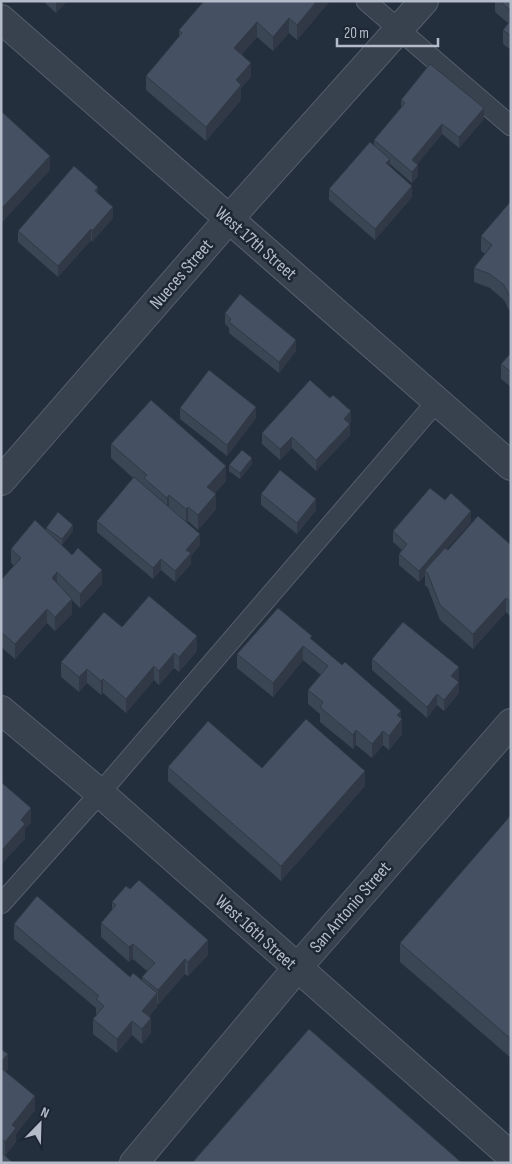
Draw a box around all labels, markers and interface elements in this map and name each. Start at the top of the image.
scale bar [337,15,438,47]
text: 20 m [344,24,369,43]
street label: West 17th Street [211,202,301,285]
street label: Nueces Street [145,235,218,314]
street label: San Antonio Street [305,857,396,957]
street label: West 16th Street [211,891,301,975]
north arrow [15,1099,65,1149]
text: N [38,1103,52,1122]

